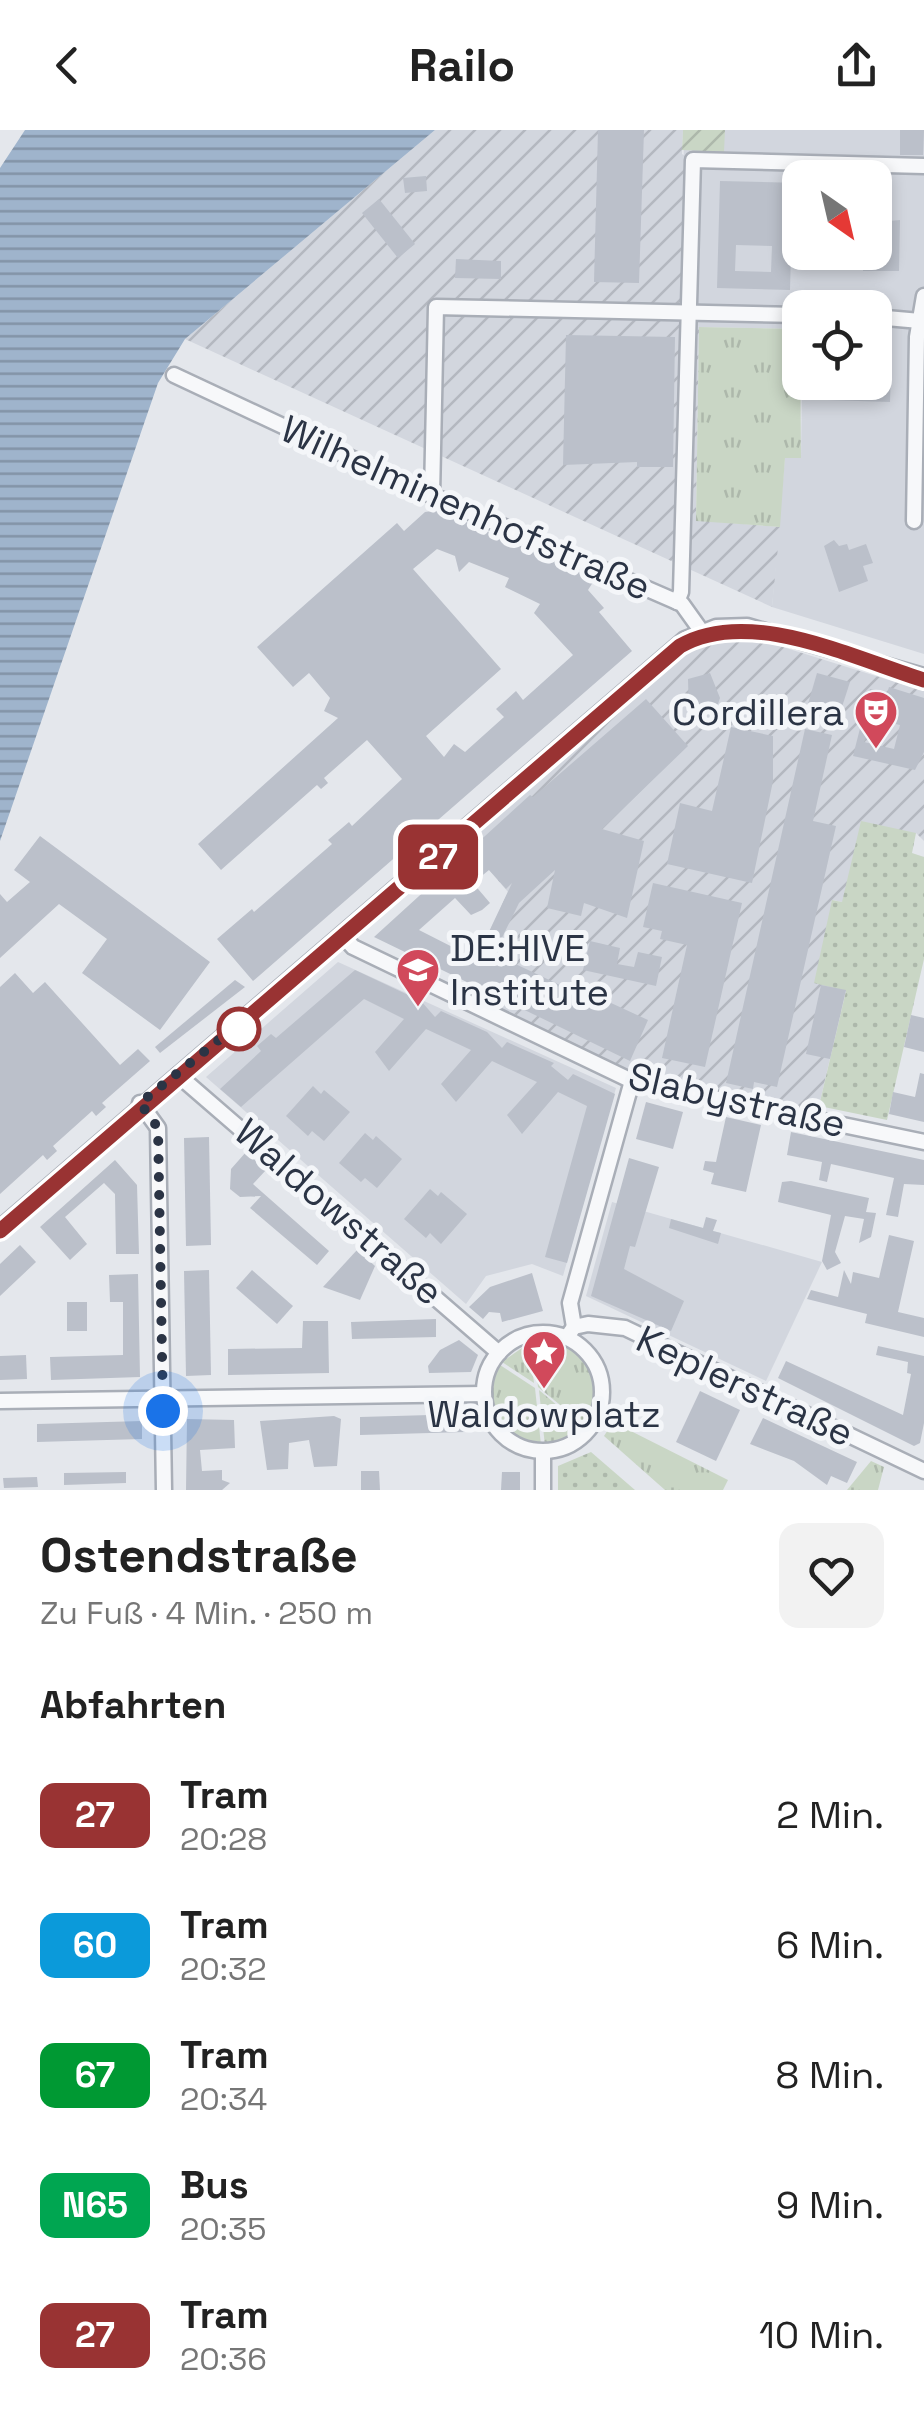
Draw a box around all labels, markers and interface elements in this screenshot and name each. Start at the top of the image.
text: Railo [409,37,515,94]
icon: back [40,38,95,93]
icon: share [829,38,884,93]
north arrow [782,160,892,270]
map controls [782,160,892,400]
button: locate [782,290,892,400]
street label: Wilhelminenhofstraße [274,405,658,611]
place label: Cordillera [672,688,844,736]
theatre icon: Cordillera [853,689,899,750]
line badge: 27 [393,824,483,890]
text: 27 [418,835,458,879]
place label: DE:HIVE Institute [450,924,609,1016]
school or university icon: DE:HIVE Institute [395,947,441,1008]
unlabelled marker [218,1008,260,1050]
street label: Slabystraße [624,1052,850,1148]
street label: Waldowstraße [225,1108,453,1316]
street label: Keplerstraße [629,1315,861,1457]
place icon: Waldowplatz [521,1329,567,1390]
your location [138,1386,188,1436]
place label: Waldowplatz [427,1390,661,1438]
button: heart [779,1523,884,1628]
text: Ostendstraße [40,1525,358,1586]
text: Zu Fuß · 4 Min. · 250 m [40,1593,373,1633]
text: Abfahrten [40,1681,226,1729]
text: Tram [180,1771,269,1819]
text: 2 Min. [776,1791,884,1839]
text: 27 [75,1793,115,1837]
text: 20:28 [180,1819,267,1859]
text: Tram [180,1901,269,1949]
text: 6 Min. [776,1921,884,1969]
text: 60 [73,1923,117,1967]
text: 20:32 [180,1949,267,1989]
text: Tram [180,2031,269,2079]
text: 8 Min. [775,2051,884,2099]
text: 67 [75,2053,115,2097]
text: 20:34 [180,2079,267,2119]
text: Bus [180,2161,249,2209]
text: 9 Min. [776,2181,884,2229]
text: N65 [62,2183,128,2227]
text: 20:35 [180,2209,266,2249]
text: Tram [180,2291,269,2339]
text: 10 Min. [759,2311,884,2359]
text: 27 [75,2313,115,2357]
text: 20:36 [180,2339,267,2379]

